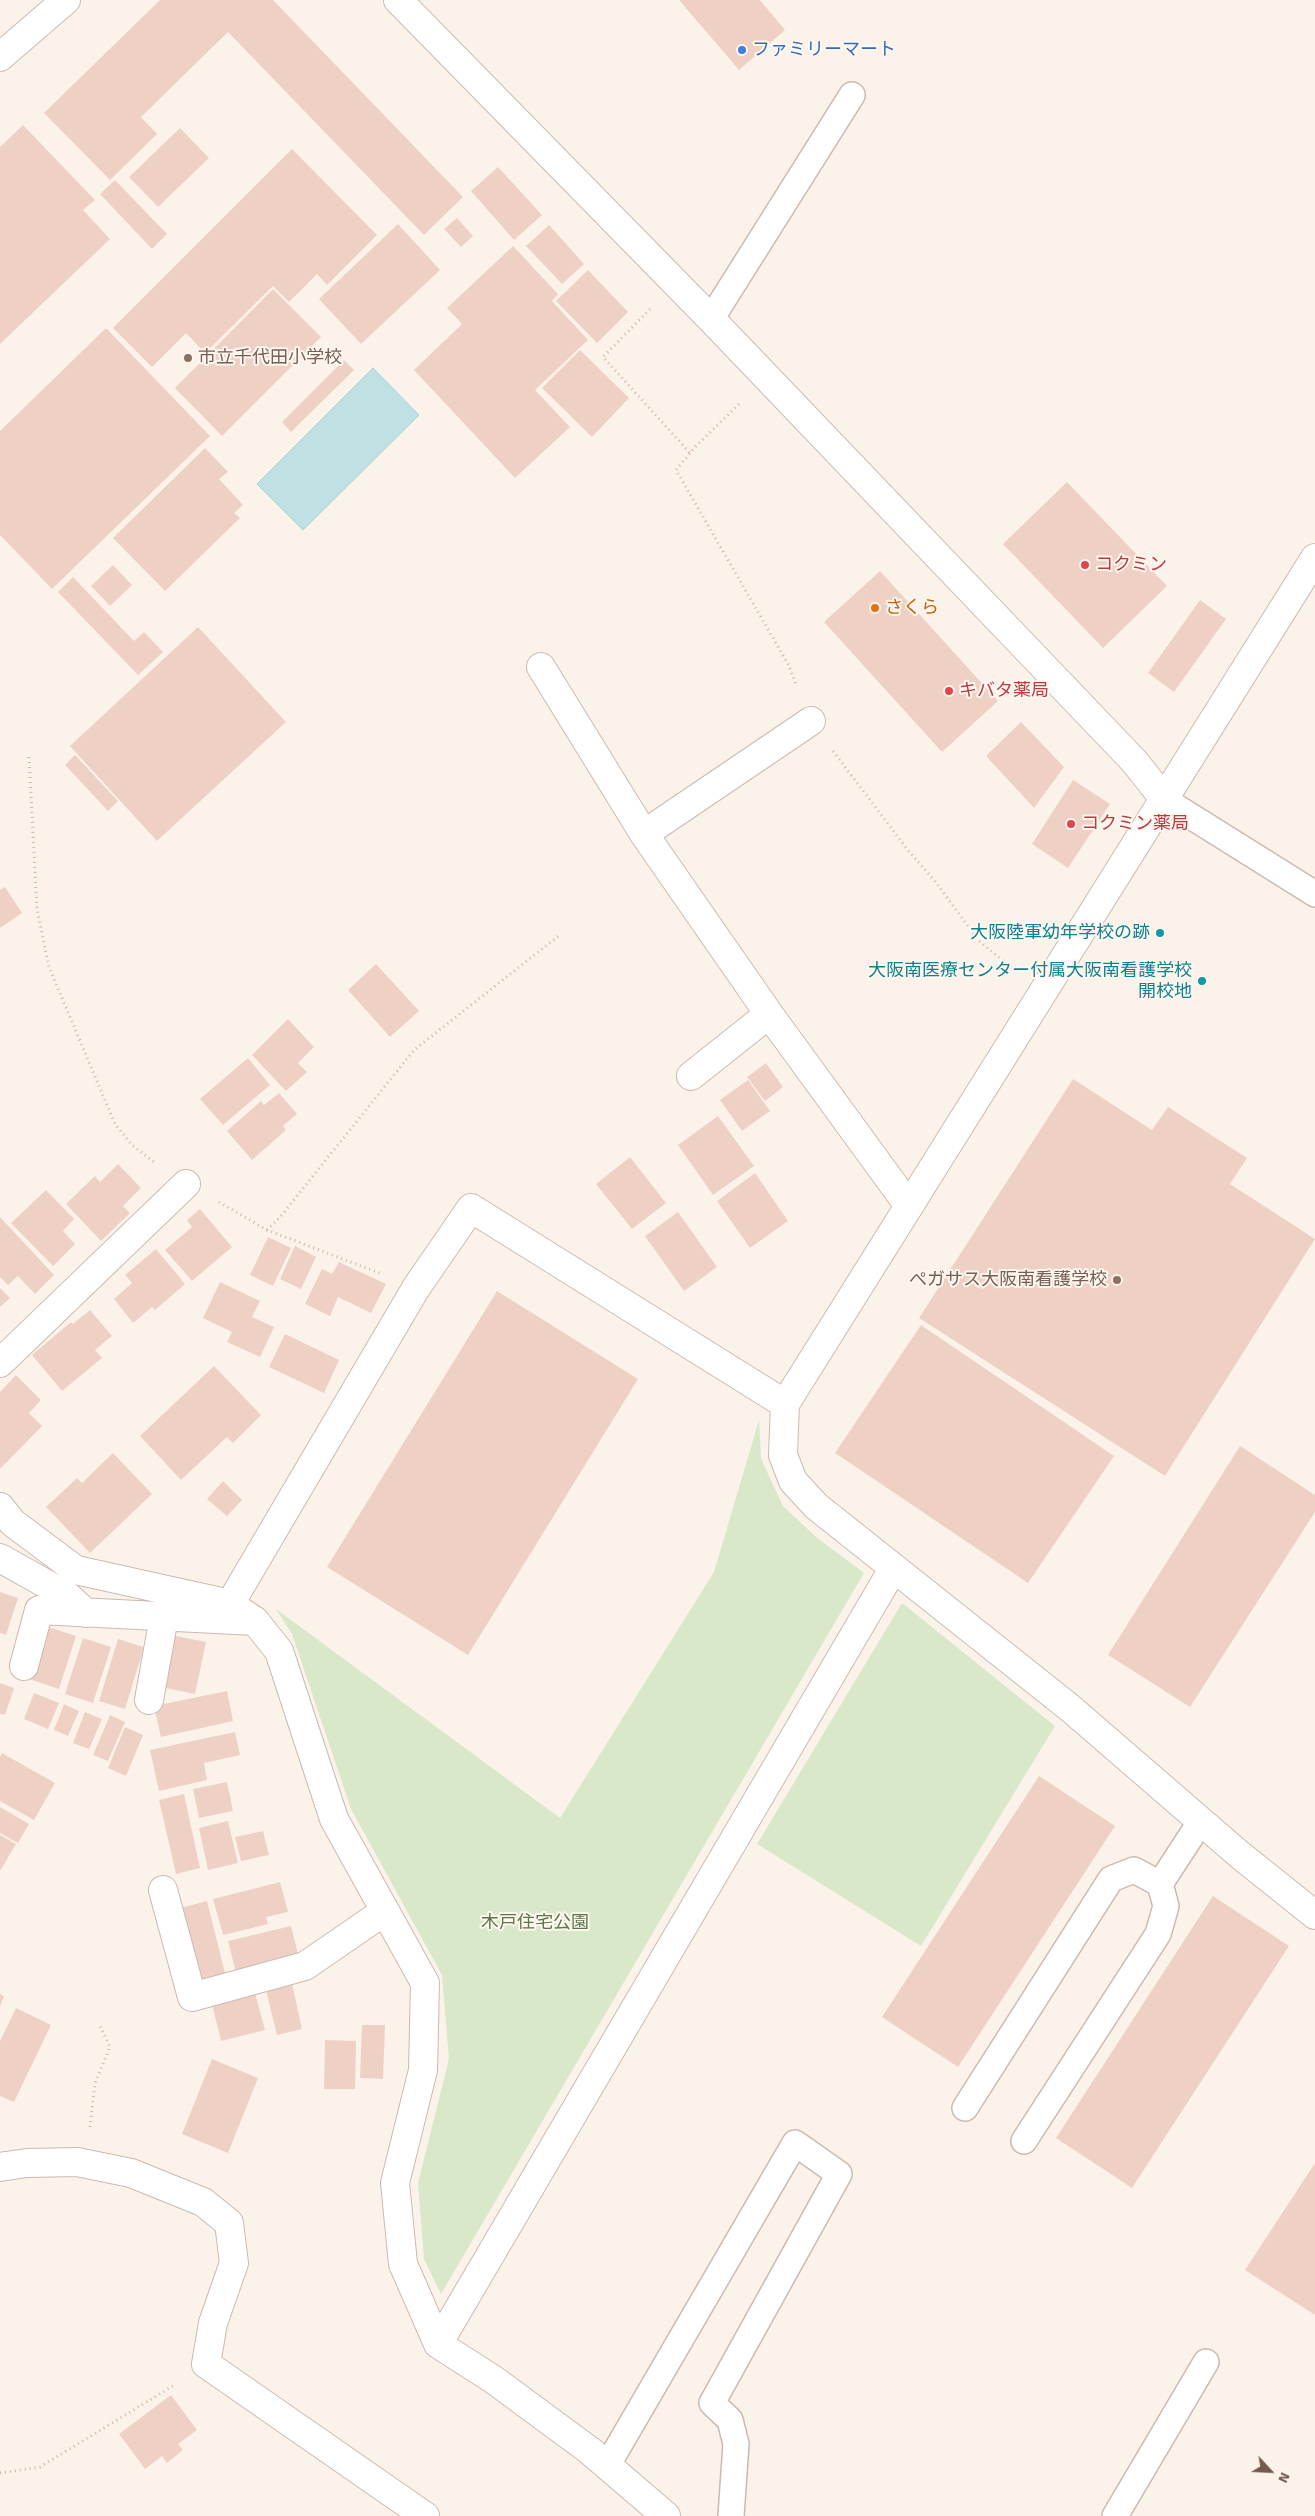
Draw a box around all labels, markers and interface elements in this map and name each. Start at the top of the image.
place label: ファミリーマート [752,39,896,61]
marker: ファミリーマート [736,44,748,56]
place label: 市立千代田小学校 [198,347,342,369]
marker: 市立千代田小学校 [182,352,194,364]
place label: コクミン [1095,554,1167,576]
marker: コクミン [1079,559,1091,571]
place label: さくら [885,597,939,619]
marker: さくら [869,602,881,614]
place label: キバタ薬局 [959,680,1049,702]
marker: キバタ薬局 [943,685,955,697]
place label: コクミン薬局 [1081,813,1189,835]
marker: コクミン薬局 [1065,818,1077,830]
place label: 大阪陸軍幼年学校の跡 [970,922,1150,944]
marker: 大阪陸軍幼年学校の跡 [1154,927,1166,939]
place label: 大阪南医療センター付属大阪南看護学校 開校地 [868,960,1192,1002]
marker: 大阪南医療センター付属大阪南看護学校 開校地 [1196,975,1208,987]
place label: ぺガサス大阪南看護学校 [909,1269,1107,1291]
marker: ぺガサス大阪南看護学校 [1111,1274,1123,1286]
park label: 木戸住宅公園 [481,1912,589,1934]
north arrow [1245,2446,1295,2496]
text: N [1274,2470,1294,2486]

